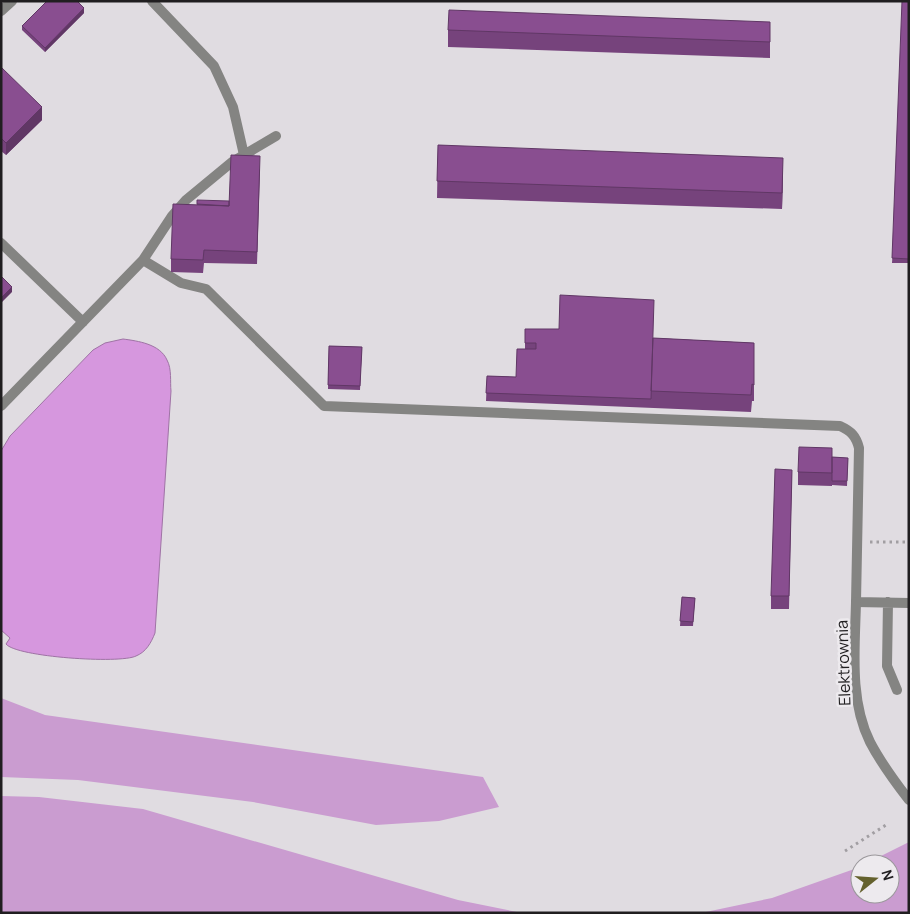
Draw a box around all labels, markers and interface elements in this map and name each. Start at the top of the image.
street label: Elektrownia [831,620,855,706]
north arrow [850,854,900,904]
text: N [877,867,898,883]

